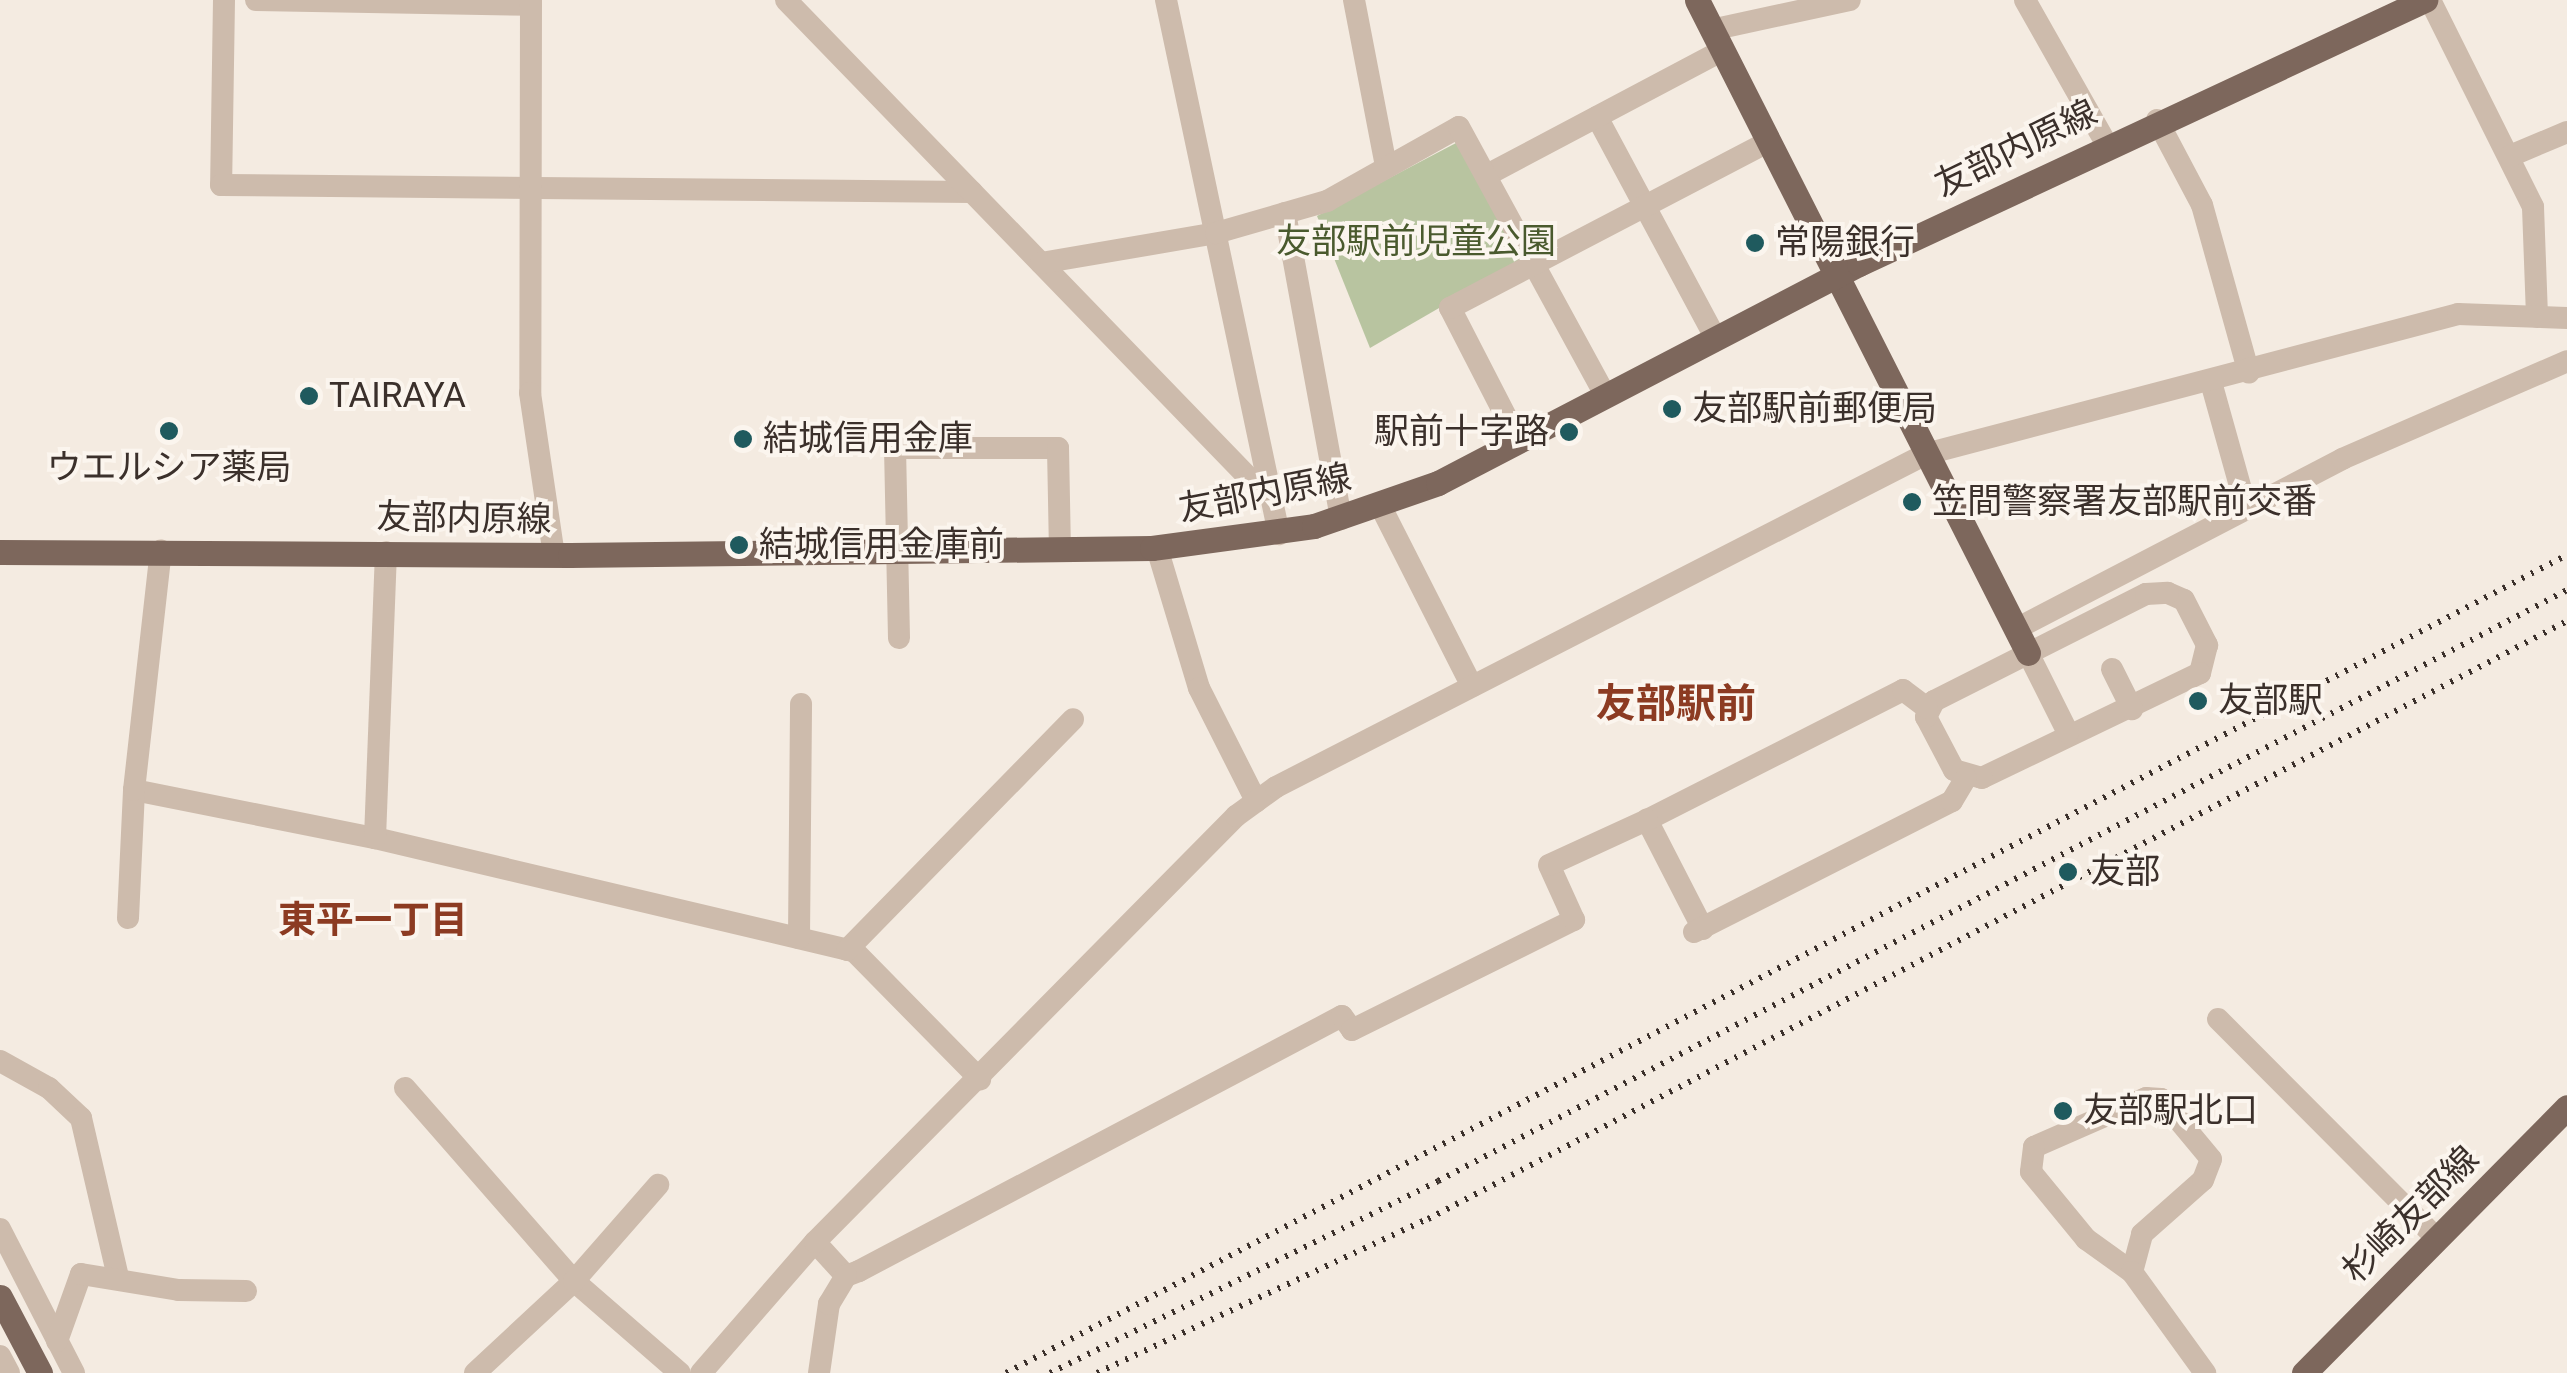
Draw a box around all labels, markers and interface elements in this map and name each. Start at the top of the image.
street label: 友部内原線 [1928,92,2104,206]
park label: 友部駅前児童公園 [1276,221,1556,263]
place label: 常陽銀行 [1775,222,1915,264]
marker: 常陽銀行 [1744,232,1766,254]
place label: TAIRAYA [329,375,466,417]
marker: TAIRAYA [298,385,320,407]
place label: 友部駅前郵便局 [1692,388,1937,430]
marker: 友部駅前郵便局 [1661,398,1683,420]
place label: 駅前十字路 [1374,411,1549,453]
place label: 結城信用金庫 [763,418,973,460]
marker: ウエルシア薬局 [158,420,180,442]
marker: 駅前十字路 [1558,421,1580,443]
marker: 結城信用金庫 [732,428,754,450]
place label: ウエルシア薬局 [47,447,291,489]
street label: 友部内原線 [1175,457,1355,531]
place label: 笠間警察署友部駅前交番 [1932,481,2317,523]
marker: 笠間警察署友部駅前交番 [1901,491,1923,513]
street label: 友部内原線 [376,496,552,542]
place label: 結城信用金庫前 [759,524,1004,566]
marker: 結城信用金庫前 [728,534,750,556]
district label: 友部駅前 [1596,680,1756,728]
place label: 友部駅 [2218,680,2323,722]
marker: 友部駅 [2187,690,2209,712]
place label: 友部 [2090,851,2160,893]
marker: 友部 [2055,859,2081,885]
district label: 東平一丁目 [278,898,468,944]
place label: 友部駅北口 [2083,1090,2258,1132]
marker: 友部駅北口 [2052,1100,2074,1122]
street label: 杉崎友部線 [2334,1138,2488,1292]

